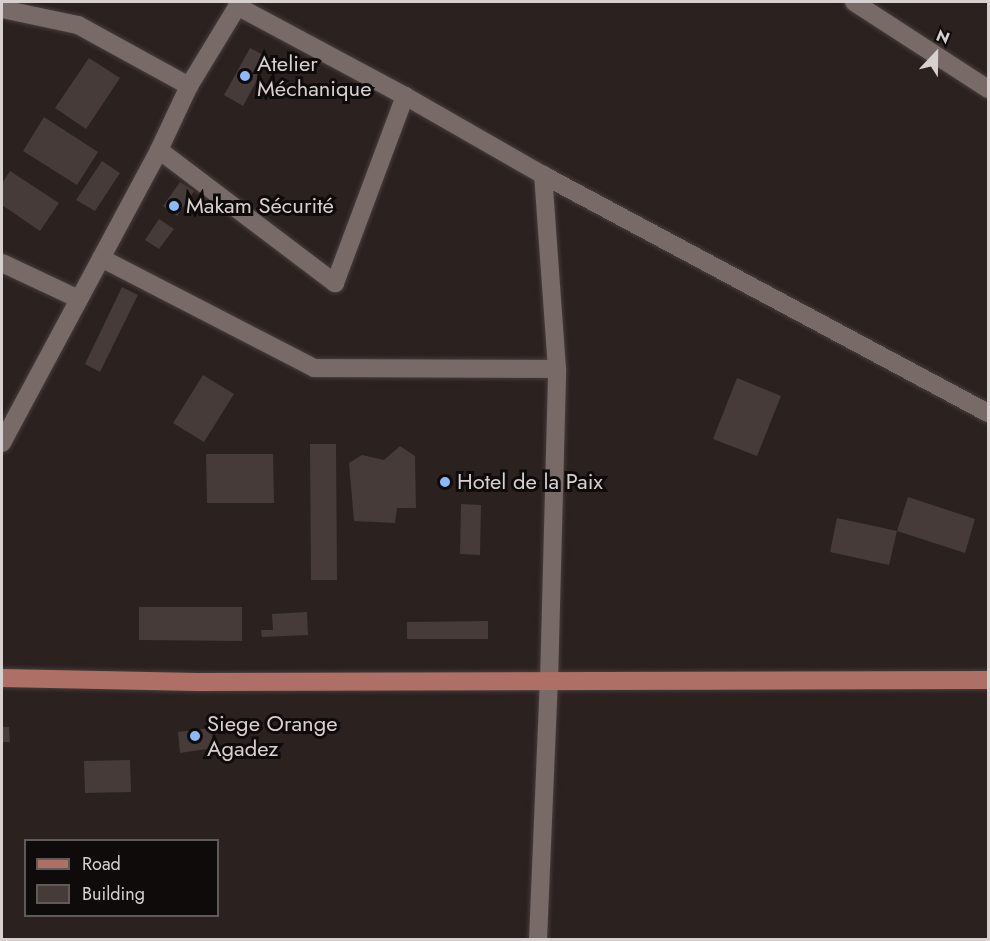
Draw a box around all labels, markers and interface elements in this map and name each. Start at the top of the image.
north arrow [906,24,966,84]
text: N [933,24,953,50]
place label: Atelier Méchanique [257,50,371,101]
marker: Atelier Méchanique [238,69,252,83]
place label: Makam Sécurité [186,193,334,219]
marker: Makam Sécurité [167,199,181,213]
place label: Hotel de la Paix [457,469,603,495]
marker: Hotel de la Paix [438,475,452,489]
place label: Siege Orange Agadez [207,710,338,762]
marker: Siege Orange Agadez [188,729,202,743]
legend [24,839,219,917]
text: Road [82,851,121,877]
text: Building [82,881,145,907]

